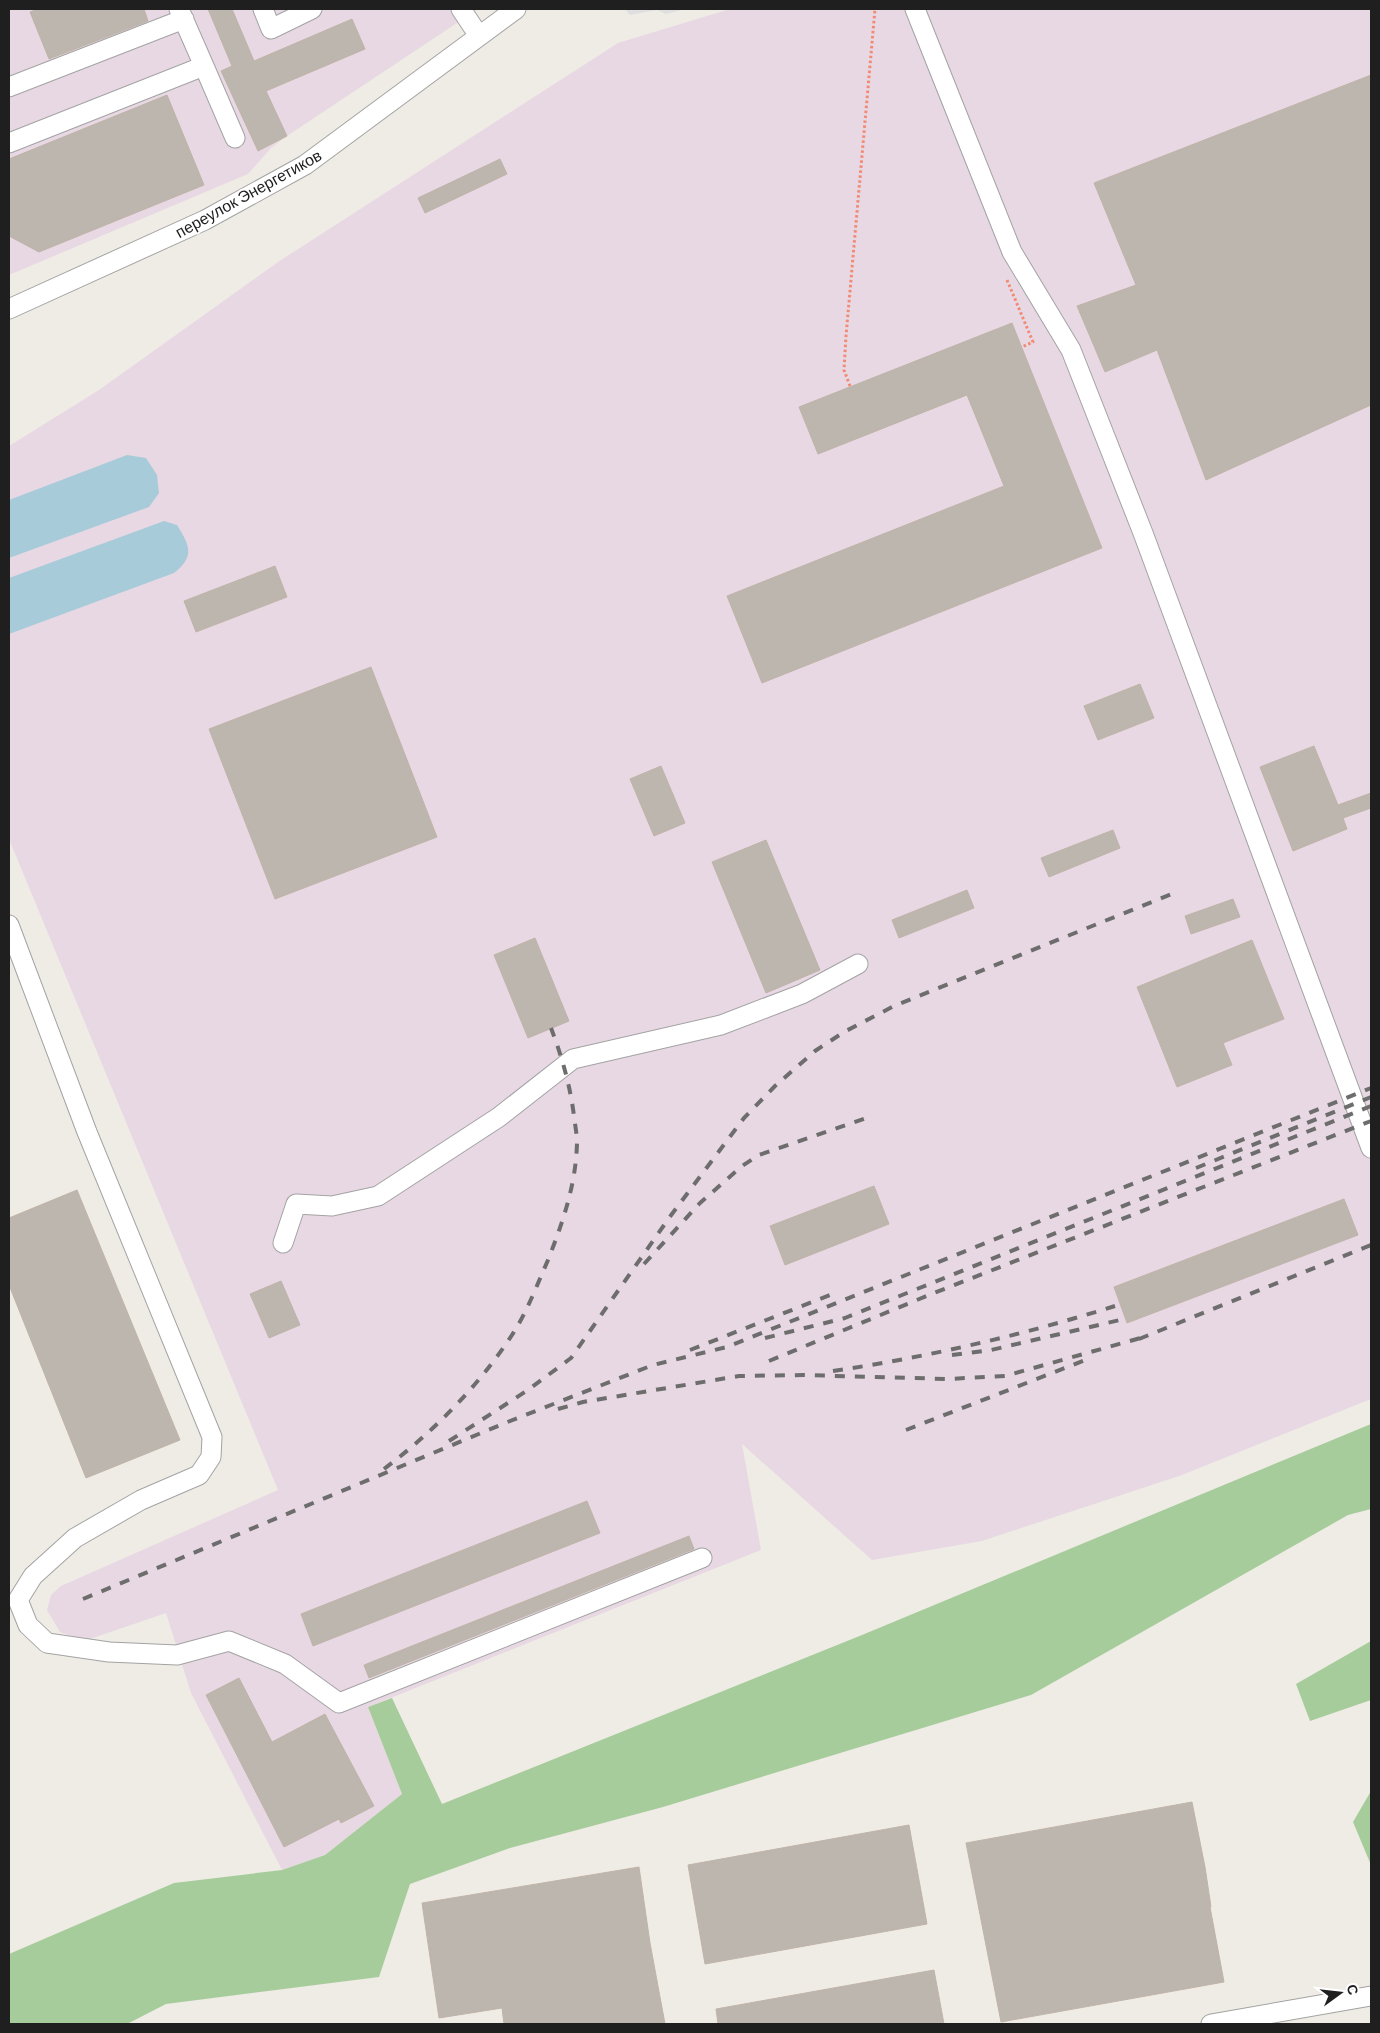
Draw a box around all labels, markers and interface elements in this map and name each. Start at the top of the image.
street label: переулок Энергетиков [172,145,324,241]
north arrow [1315,1968,1365,2018]
text: С [1344,1982,1363,1997]

